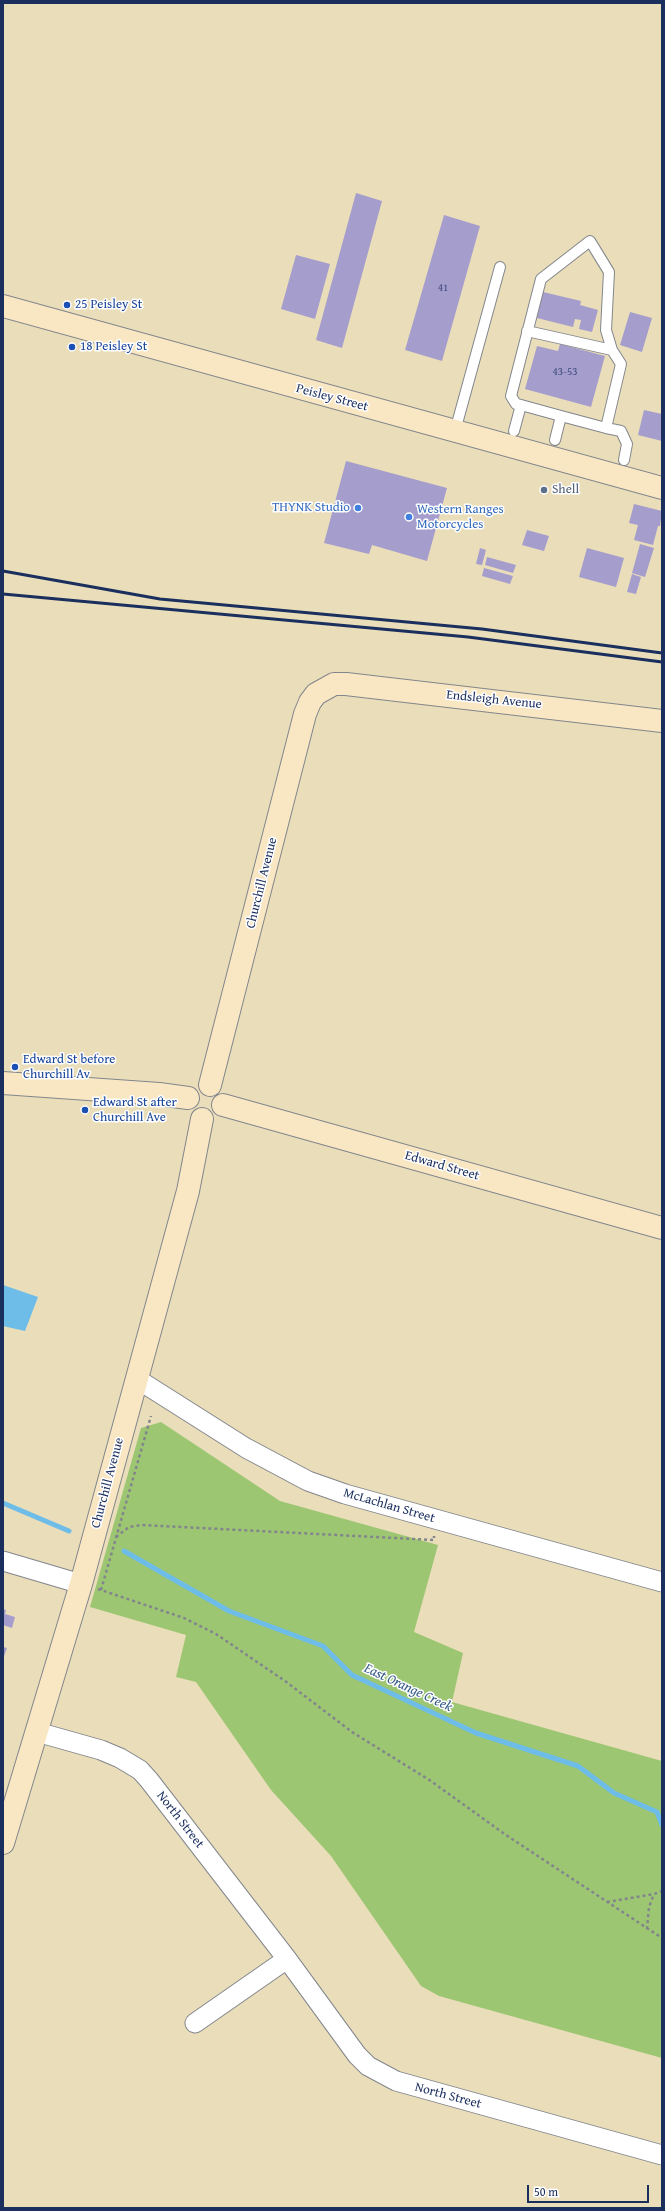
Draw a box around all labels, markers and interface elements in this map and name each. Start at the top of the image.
house number: 41 [438,281,448,295]
place label: 25 Peisley St [75,297,142,313]
marker: 25 Peisley St [62,300,72,310]
place label: 18 Peisley St [80,339,147,355]
marker: 18 Peisley St [67,342,77,352]
house number: 43-53 [553,365,577,379]
street label: Peisley Street [294,381,370,415]
place label: Shell [552,482,579,498]
marker: Shell [539,485,549,495]
place label: THYNK Studio [272,500,350,516]
place label: Western Ranges Motorcycles [417,502,504,533]
marker: THYNK Studio [353,503,363,513]
marker: Western Ranges Motorcycles [404,512,414,522]
street label: Endsleigh Avenue [445,687,543,713]
street label: Churchill Avenue [243,836,281,930]
place label: Edward St before Churchill Av [23,1052,115,1083]
marker: Edward St before Churchill Av [10,1062,20,1072]
place label: Edward St after Churchill Ave [93,1095,177,1126]
marker: Edward St after Churchill Ave [80,1105,90,1115]
street label: Edward Street [403,1148,481,1184]
street label: Churchill Avenue [88,1436,128,1530]
street label: McLachlan Street [341,1485,437,1527]
water label: East Orange Creek [361,1660,455,1716]
street label: North Street [153,1788,207,1852]
street label: North Street [413,2080,483,2112]
scale bar [529,2177,651,2203]
text: 50 m [534,2183,558,2200]

